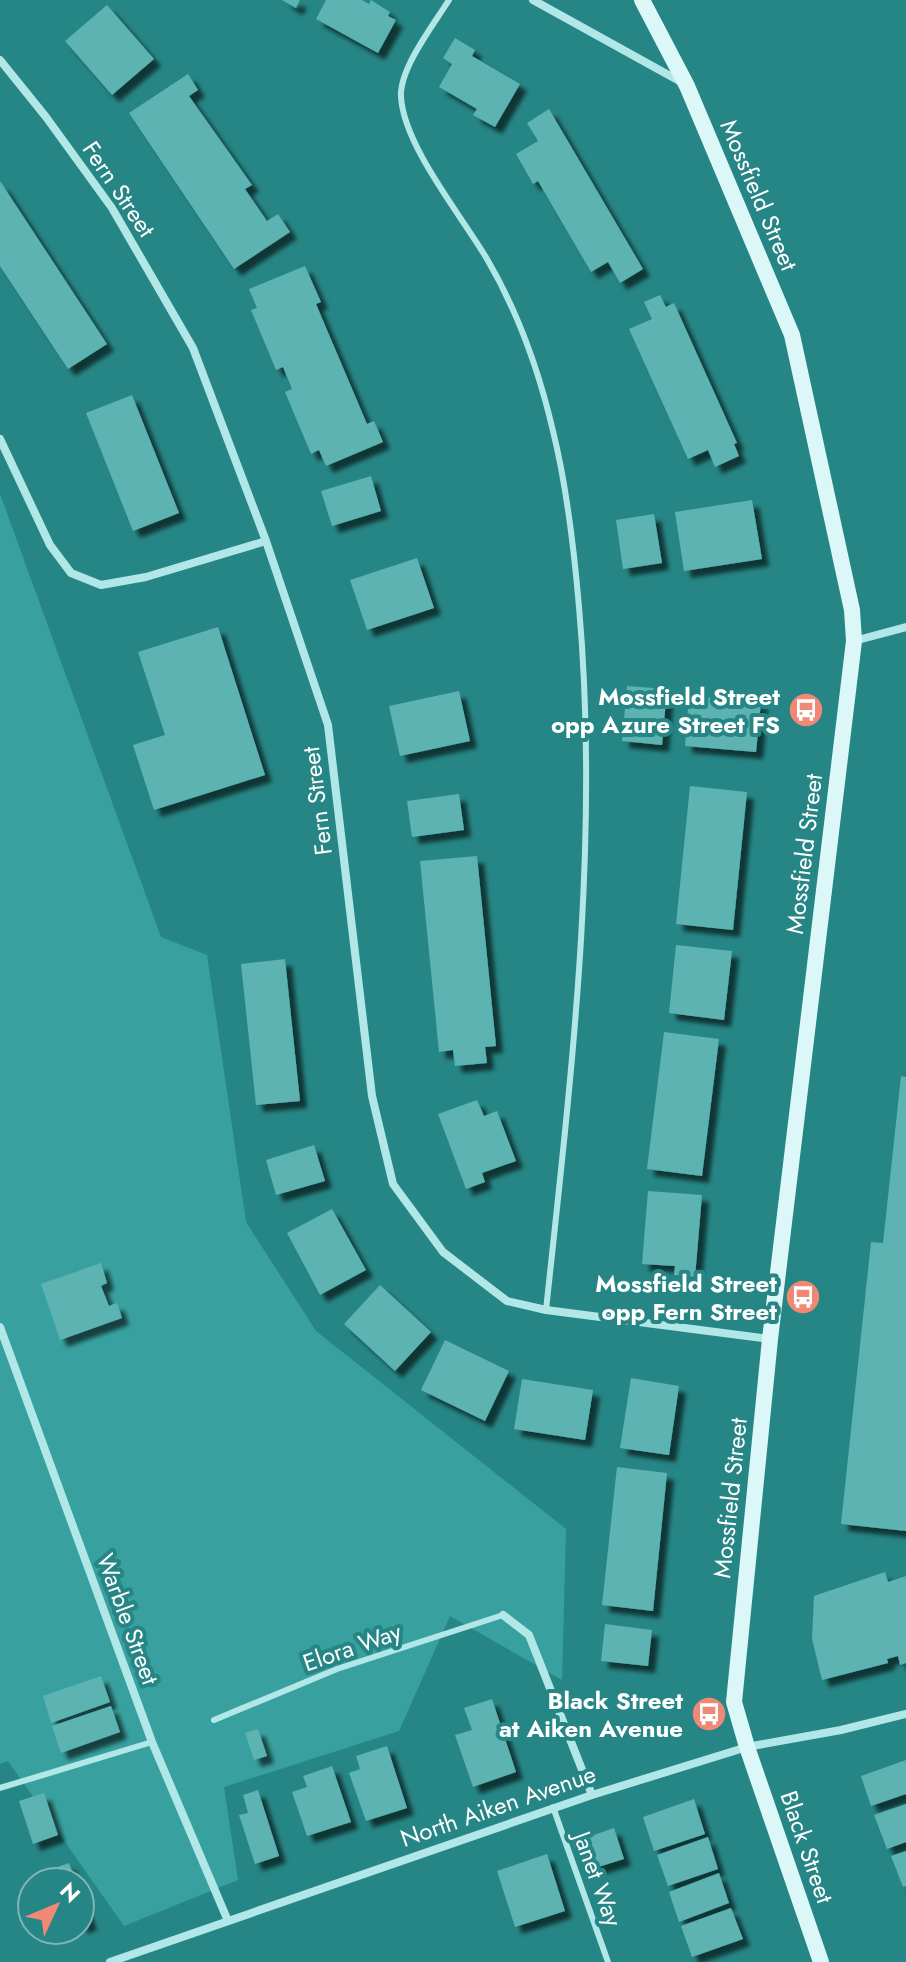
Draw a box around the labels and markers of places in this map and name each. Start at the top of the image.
place label: Mossfield Street opp Azure Street FS [551,679,780,742]
bus stop icon: Mossfield Street opp Azure Street FS [787,691,825,729]
place label: Mossfield Street opp Fern Street [595,1266,777,1329]
bus stop icon: Mossfield Street opp Fern Street [784,1278,822,1316]
place label: Black Street at Aiken Avenue [499,1683,683,1746]
bus stop icon: Black Street at Aiken Avenue [690,1695,728,1733]

